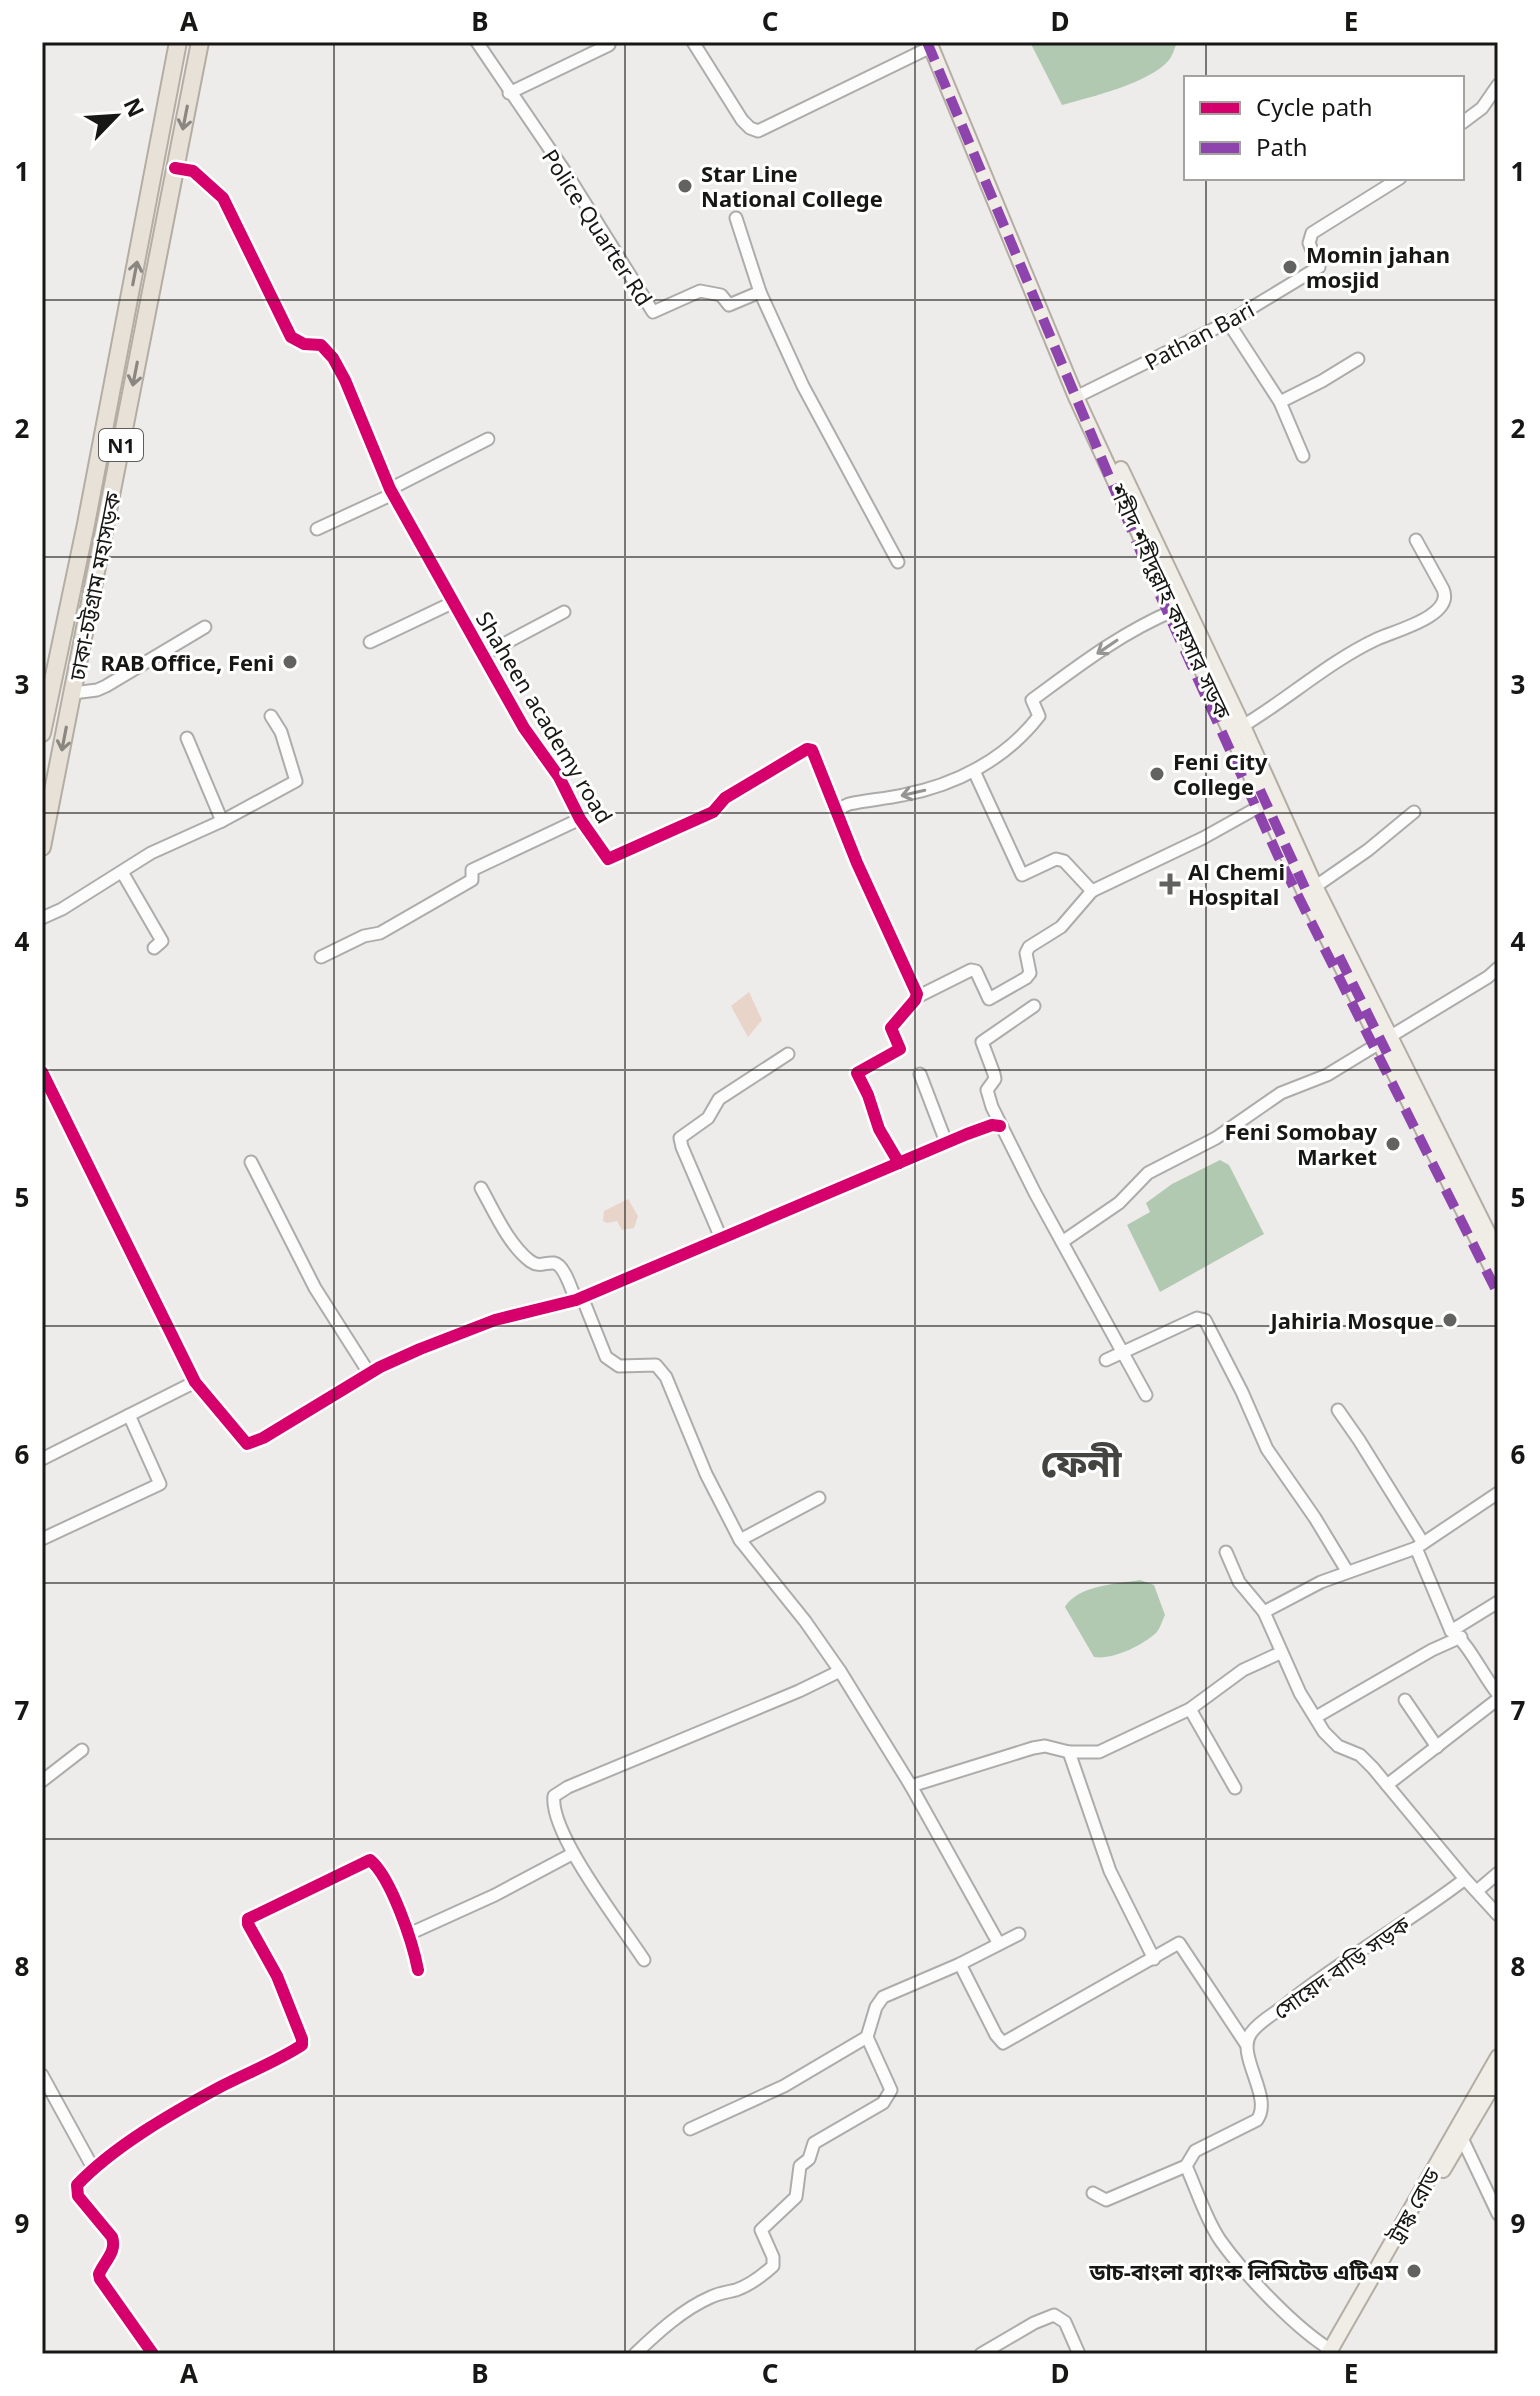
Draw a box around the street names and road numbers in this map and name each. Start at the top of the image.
street label: Police Quarter Rd [536,143,660,311]
street label: Pathan Bari [1139,294,1259,376]
road number: N1 [99,429,143,461]
street label: শহীদ শহীদুল্লাহ কায়সার সড়ক [1103,478,1239,724]
street label: ঢাকা-চট্টগ্রাম মহাসড়ক [61,489,127,684]
street label: Shaheen academy road [470,605,620,829]
street label: সোয়েদ বাড়ি সড়ক [1267,1909,1416,2025]
street label: ট্রাঙ্ক রোড [1380,2162,1446,2249]

